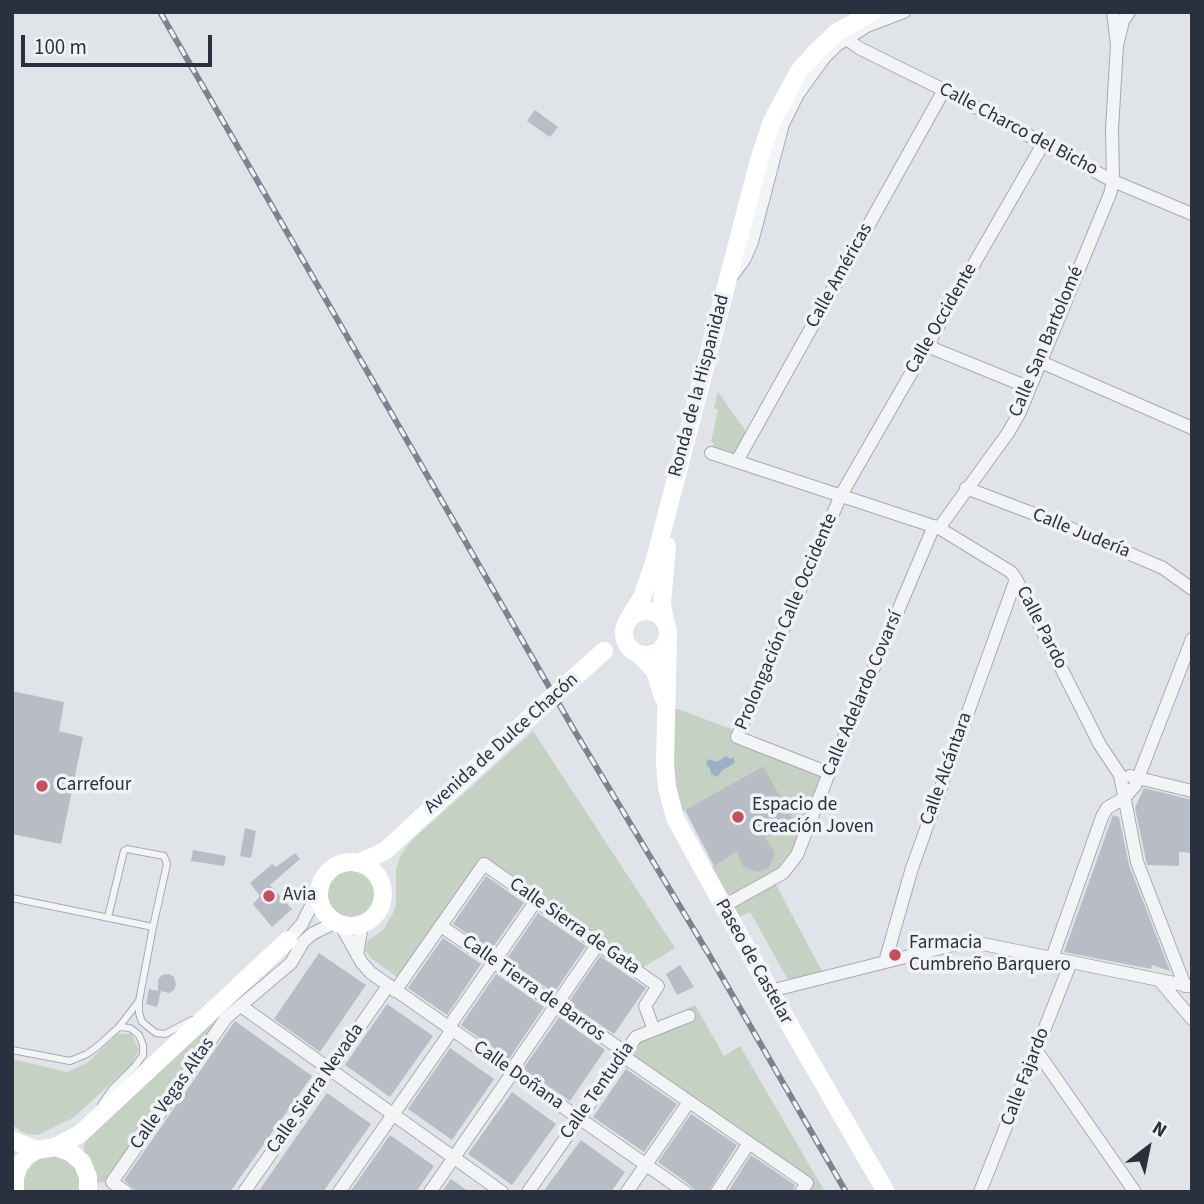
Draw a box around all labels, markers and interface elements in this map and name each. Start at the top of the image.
scale bar [24,21,215,65]
text: 100 m [34,32,87,62]
street label: Calle Charco del Bicho [935,78,1101,182]
street label: Calle Américas [802,220,878,332]
street label: Calle Occidente [901,260,983,378]
street label: Calle San Bartolomé [1005,263,1089,421]
street label: Ronda de la Hispanidad [665,292,735,480]
street label: Calle Judería [1029,504,1133,564]
street label: Prolongación Calle Occidente [731,510,843,734]
street label: Calle Pardo [1010,583,1072,673]
street label: Calle Adelardo Covarsí [818,608,908,780]
street label: Avenida de Dulce Chacón [420,669,584,819]
street label: Calle Alcántara [916,710,978,828]
place label: Carrefour [56,775,131,797]
marker: Carrefour [34,778,50,794]
place label: Espacio de Creación Joven [752,795,874,839]
marker: Espacio de Creación Joven [730,809,746,825]
street label: Calle Sierra de Gata [504,873,644,981]
place label: Avia [283,885,316,907]
marker: Avia [261,888,277,904]
street label: Paseo de Castelar [709,896,797,1028]
street label: Calle Tierra de Barros [457,931,609,1047]
place label: Farmacia Cumbreño Barquero [909,933,1071,977]
marker: Farmacia Cumbreño Barquero [887,947,903,963]
street label: Calle Sierra Nevada [263,1020,369,1158]
street label: Calle Fajardo [997,1025,1055,1129]
street label: Calle Vegas Altas [126,1034,220,1154]
street label: Calle Doñana [468,1036,568,1116]
street label: Calle Tentudia [556,1038,640,1144]
north arrow [1113,1113,1183,1183]
text: N [1147,1115,1172,1145]

